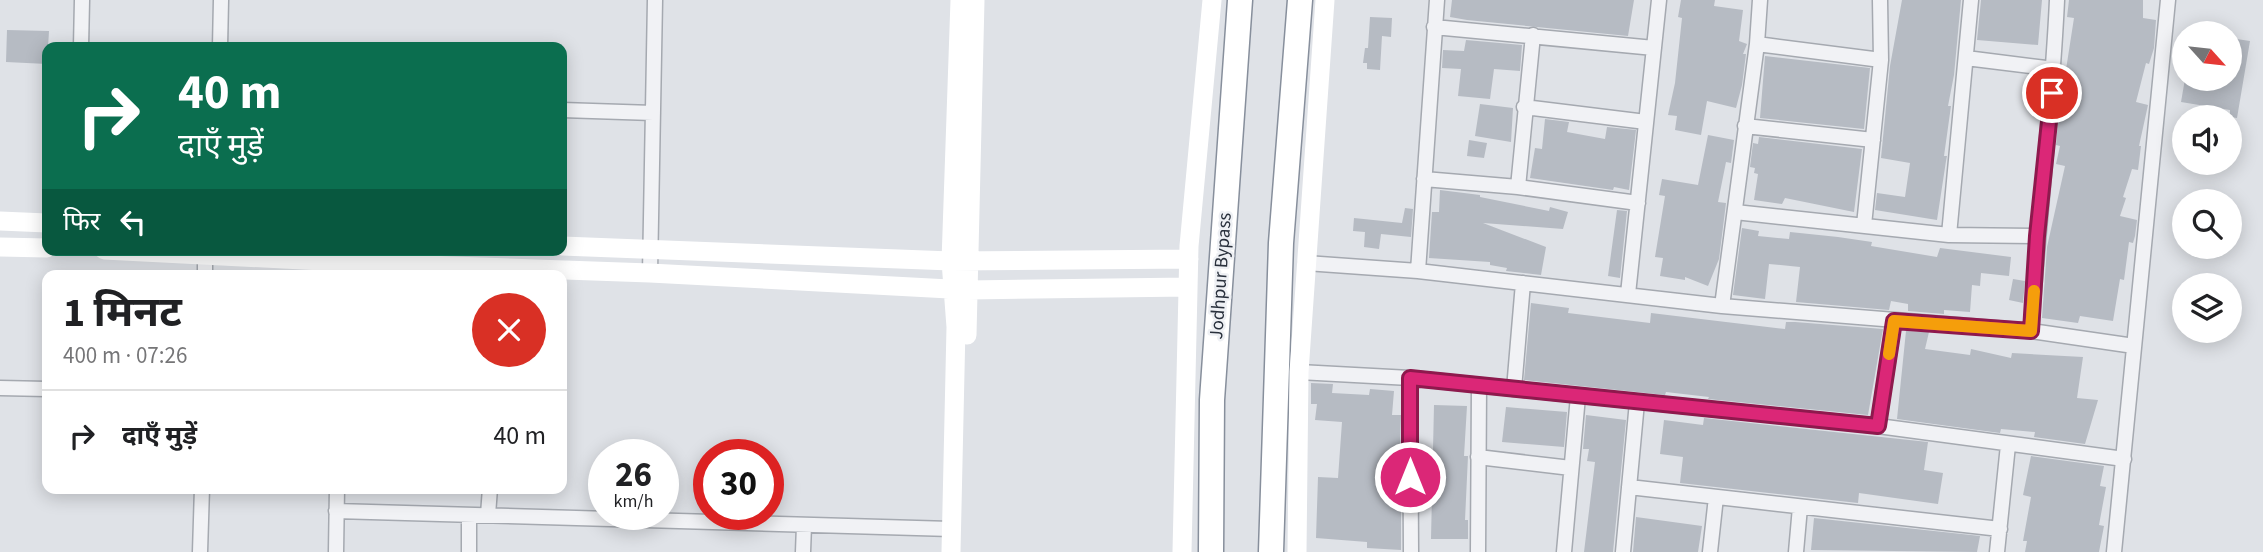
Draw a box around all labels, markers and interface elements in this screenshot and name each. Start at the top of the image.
north arrow [2172,21,2242,91]
map controls [2172,21,2242,343]
text: 40 m [178,58,282,128]
pin [2022,63,2082,123]
icon: right [63,70,154,161]
icon: arrive [2033,74,2071,112]
button: sound [2172,105,2242,175]
text: दाएँ मुड़ें [178,123,264,169]
button: search [2172,189,2242,259]
text: फिर [63,203,100,240]
icon: left [114,203,152,241]
street label: Jodhpur Bypass [1203,212,1239,340]
button: layers [2172,273,2242,343]
text: 1 मिनट [63,283,182,343]
button: close [472,293,546,367]
text: 400 m · 07:26 [63,339,187,372]
icon: right [63,417,101,455]
text: दाएँ मुड़ें [122,417,197,454]
text: 40 m [493,417,546,454]
speed limit sign: 30 [693,439,784,530]
position arrow [1373,440,1447,514]
text: 26 [615,450,652,500]
text: km/h [614,489,653,514]

